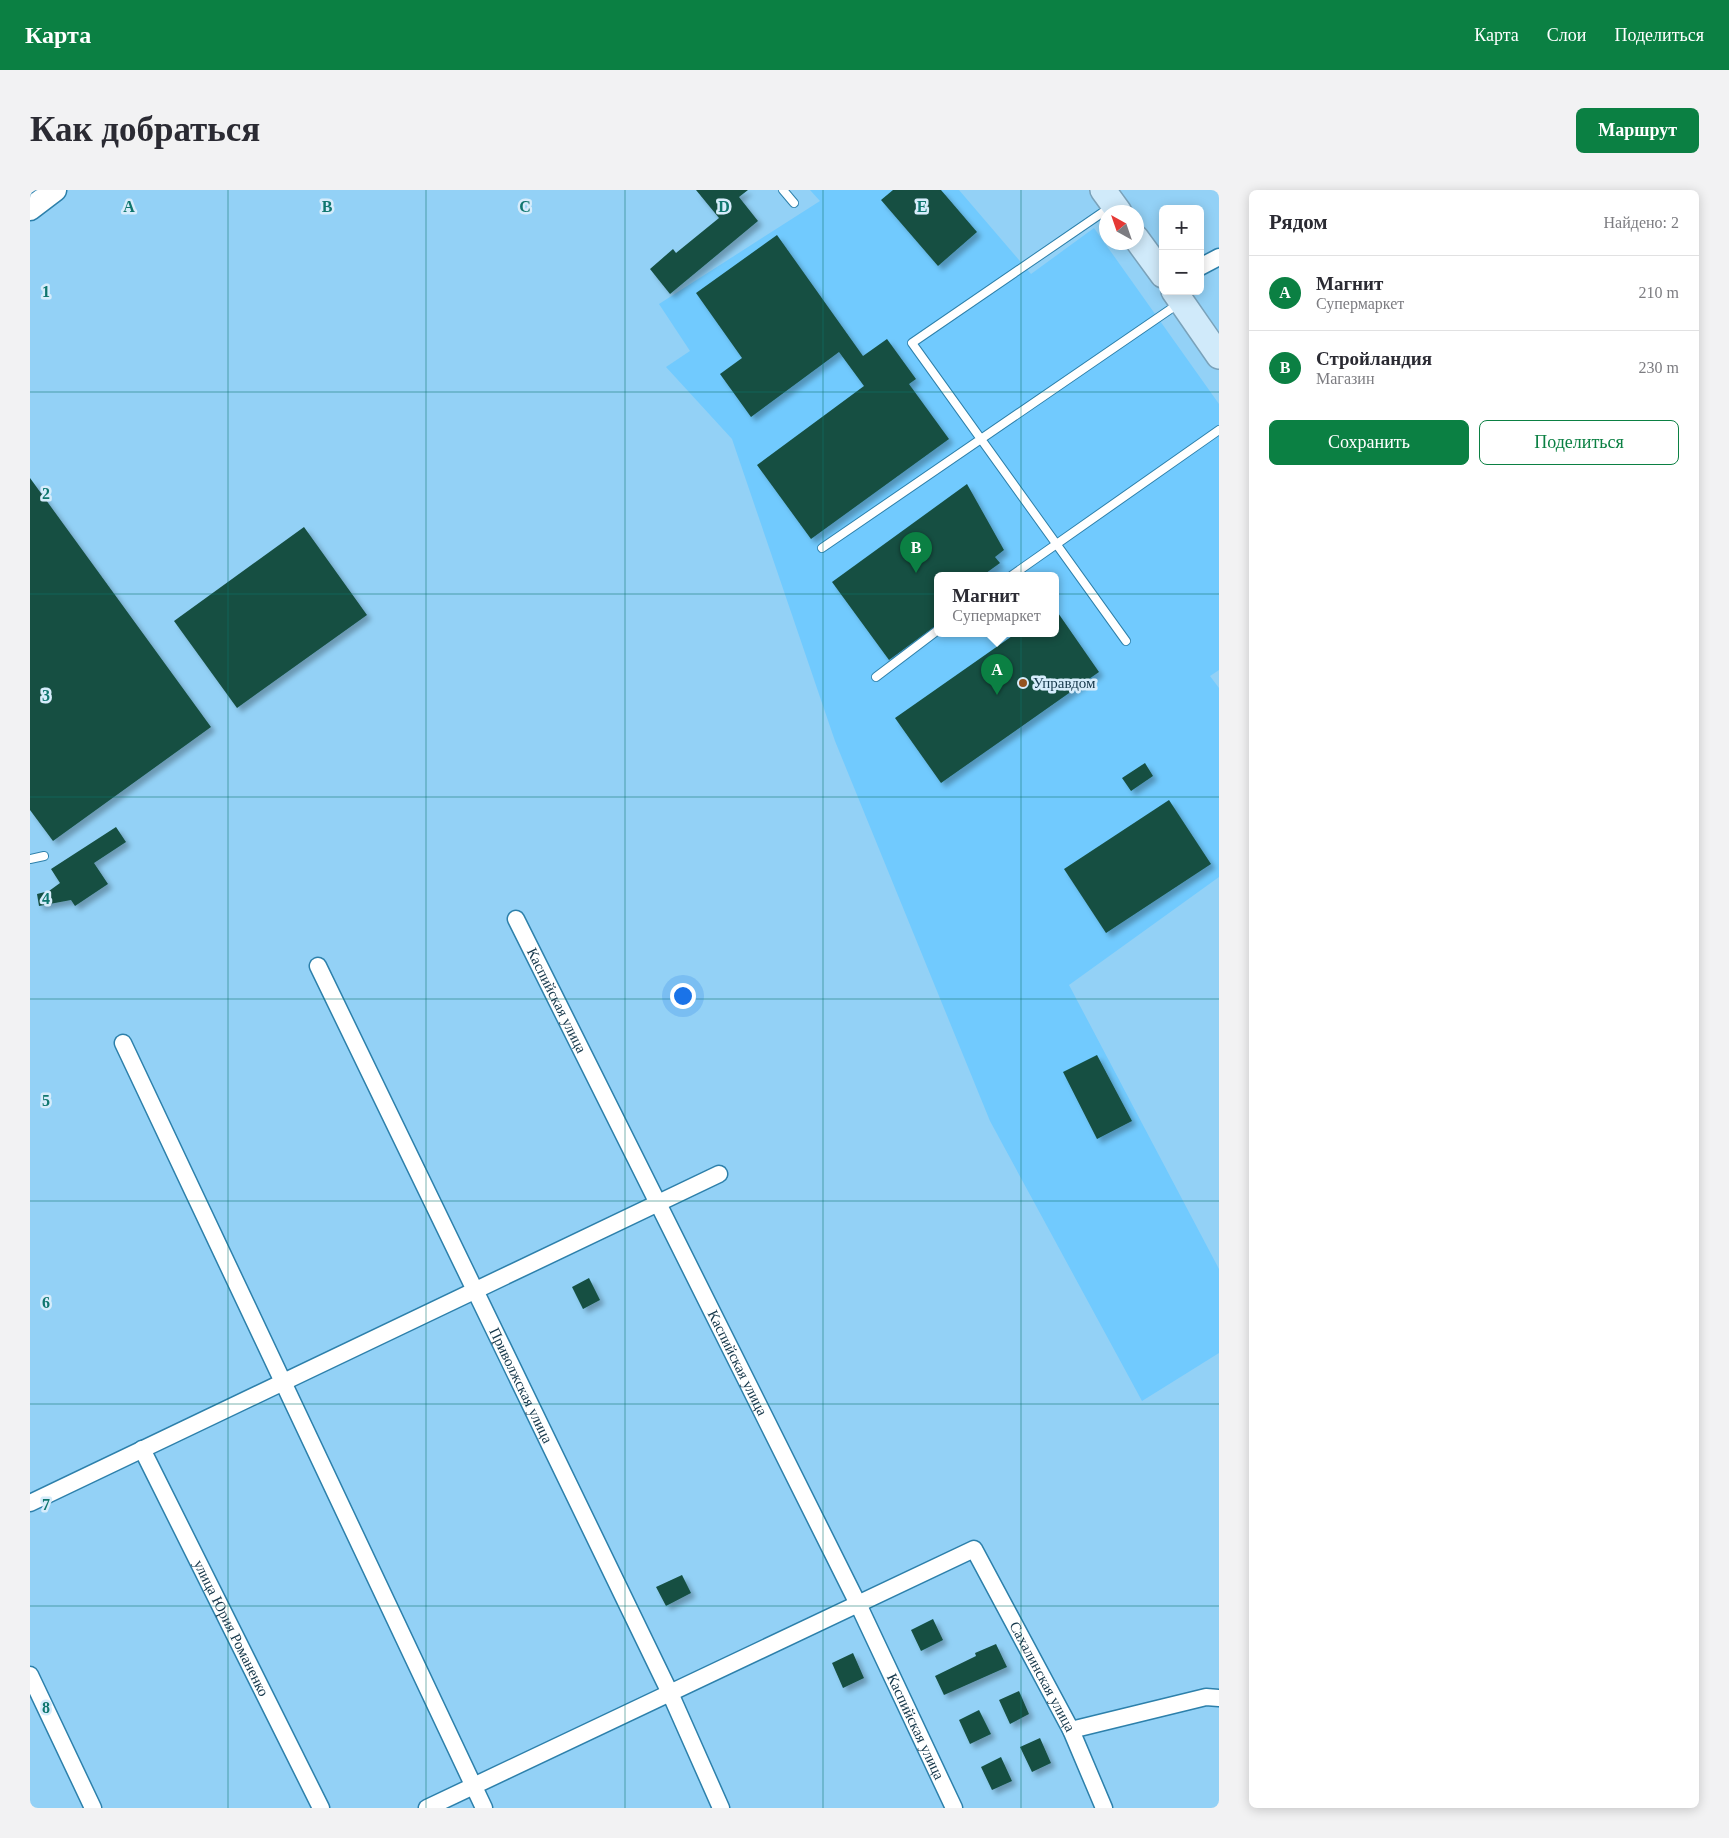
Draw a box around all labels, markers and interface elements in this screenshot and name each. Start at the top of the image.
text: Карта [25,22,91,48]
text: Карта [1474,25,1519,45]
text: Слои [1547,25,1586,45]
text: Поделиться [1614,25,1704,45]
button: Маршрут [1576,108,1699,153]
text: Как добраться [30,110,260,149]
text: A [123,198,135,215]
text: B [322,198,333,215]
text: C [519,198,531,215]
text: D [718,198,730,215]
text: E [917,198,927,215]
north arrow [1099,205,1144,250]
map controls [1159,205,1204,295]
button: + [1159,205,1204,250]
text: Рядом [1269,210,1328,234]
text: Найдено: 2 [1604,214,1679,231]
button: − [1159,250,1204,295]
text: Магнит [1316,273,1383,294]
text: 1 [42,283,50,300]
text: A [1279,284,1291,301]
text: 210 m [1639,284,1679,301]
text: Супермаркет [1316,295,1404,312]
text: Стройландия [1316,348,1432,369]
text: B [1280,359,1290,376]
text: 230 m [1639,359,1679,376]
text: Магазин [1316,370,1374,387]
button: Сохранить [1269,420,1469,465]
button: Поделиться [1479,420,1679,465]
text: 2 [42,485,50,502]
pin: B [900,532,932,573]
popup [934,572,1059,637]
text: Магнит [952,585,1020,606]
text: Супермаркет [952,607,1041,624]
pin: A [981,654,1013,695]
place label: Управдом [1033,675,1096,691]
marker: Управдом [1017,677,1029,689]
text: 3 [42,687,50,704]
text: 4 [42,890,50,907]
street label: Каспийская улица [524,945,590,1056]
your location [670,983,696,1009]
text: 5 [42,1092,50,1109]
text: 6 [42,1294,50,1311]
street label: Каспийская улица [705,1308,771,1418]
street label: Приволжская улица [486,1325,556,1446]
text: 7 [42,1496,50,1513]
street label: улица Юрия Романенко [191,1557,272,1699]
street label: Сахалинская улица [1006,1619,1079,1735]
street label: Каспийская улица [884,1671,948,1782]
text: 8 [42,1699,50,1716]

